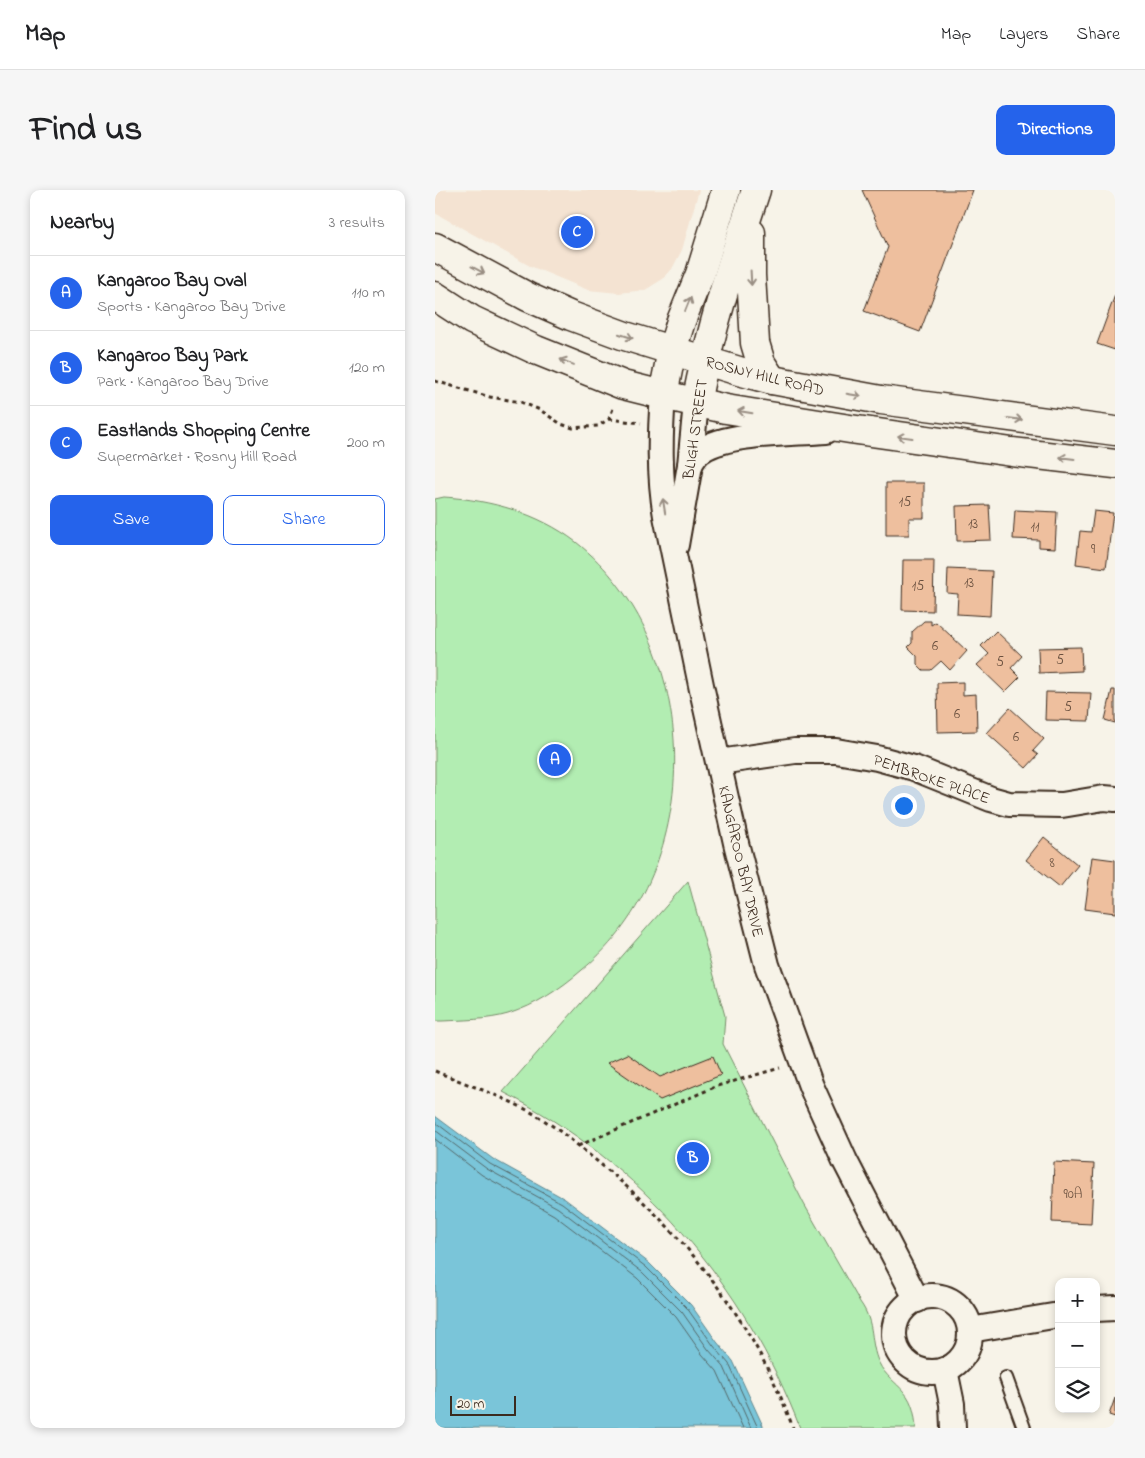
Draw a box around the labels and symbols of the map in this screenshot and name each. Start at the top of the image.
pin: C [561,213,593,251]
one-way arrow [470,266,485,275]
one-way arrow [747,269,756,285]
one-way arrow [684,297,693,312]
one-way arrow [618,331,634,341]
street label: ROSNY HILL ROAD [702,351,827,403]
one-way arrow [560,357,575,366]
street label: BLIGH STREET [677,378,715,482]
one-way arrow [846,391,862,401]
one-way arrow [737,407,753,417]
one-way arrow [1007,414,1023,424]
one-way arrow [898,432,914,442]
one-way arrow [1059,453,1075,463]
house number: 15 [899,492,911,513]
one-way arrow [659,499,669,515]
house number: 13 [968,514,978,535]
house number: 11 [1031,517,1040,538]
house number: 9 [1091,539,1096,560]
house number: 13 [964,573,974,594]
house number: 15 [912,576,924,597]
house number: 6 [932,636,938,657]
house number: 5 [1056,650,1064,671]
house number: 5 [996,652,1004,673]
house number: 5 [1064,697,1072,718]
house number: 6 [954,704,960,725]
house number: 6 [1013,727,1019,748]
pin: A [539,741,571,779]
street label: PEMBROKE PLACE [870,749,993,811]
street label: KANGAROO BAY DRIVE [711,783,769,940]
your location [891,793,917,819]
house number: 8 [1049,853,1055,874]
pin: B [677,1139,709,1177]
house number: 90A [1064,1184,1082,1205]
scale bar [450,1393,516,1416]

